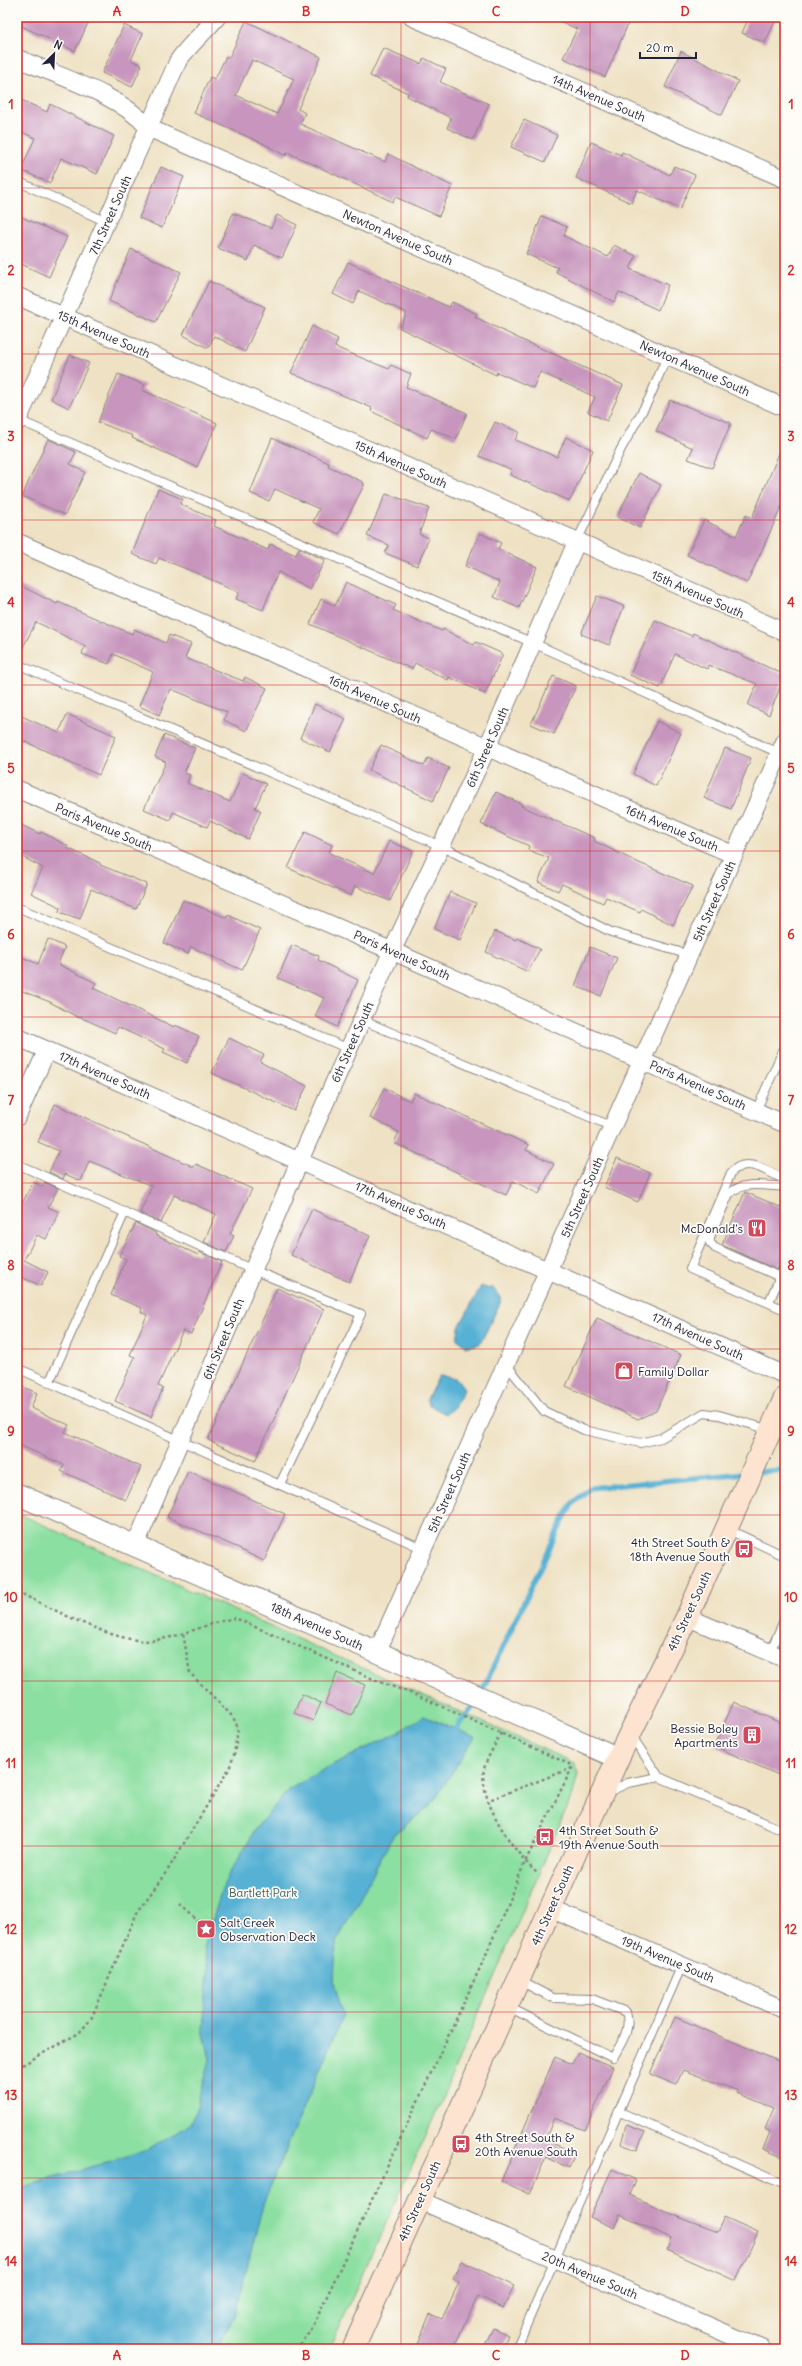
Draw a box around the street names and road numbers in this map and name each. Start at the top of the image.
street label: 14th Avenue South [550,72,648,124]
street label: 7th Street South [86,173,134,257]
street label: Newton Avenue South [341,206,456,268]
street label: 15th Avenue South [55,307,153,361]
street label: Newton Avenue South [638,337,753,399]
street label: 15th Avenue South [352,437,450,491]
street label: 15th Avenue South [649,567,747,621]
street label: 16th Avenue South [326,672,424,726]
street label: 6th Street South [462,704,512,790]
street label: Paris Avenue South [53,800,155,854]
street label: 16th Avenue South [623,802,721,854]
street label: 5th Street South [689,858,739,944]
street label: Paris Avenue South [351,927,453,983]
street label: 6th Street South [327,999,377,1085]
street label: 17th Avenue South [57,1048,153,1102]
street label: Paris Avenue South [647,1057,749,1113]
street label: 5th Street South [557,1154,607,1240]
street label: 17th Avenue South [353,1178,449,1232]
street label: 6th Street South [199,1296,247,1382]
street label: 17th Avenue South [650,1309,746,1363]
street label: 5th Street South [424,1449,474,1535]
street label: 4th Street South [664,1568,714,1654]
street label: 18th Avenue South [268,1599,366,1653]
street label: 4th Street South [527,1862,577,1948]
street label: 19th Avenue South [619,1933,717,1985]
street label: 4th Street South [394,2158,444,2244]
street label: 20th Avenue South [540,2248,640,2302]

